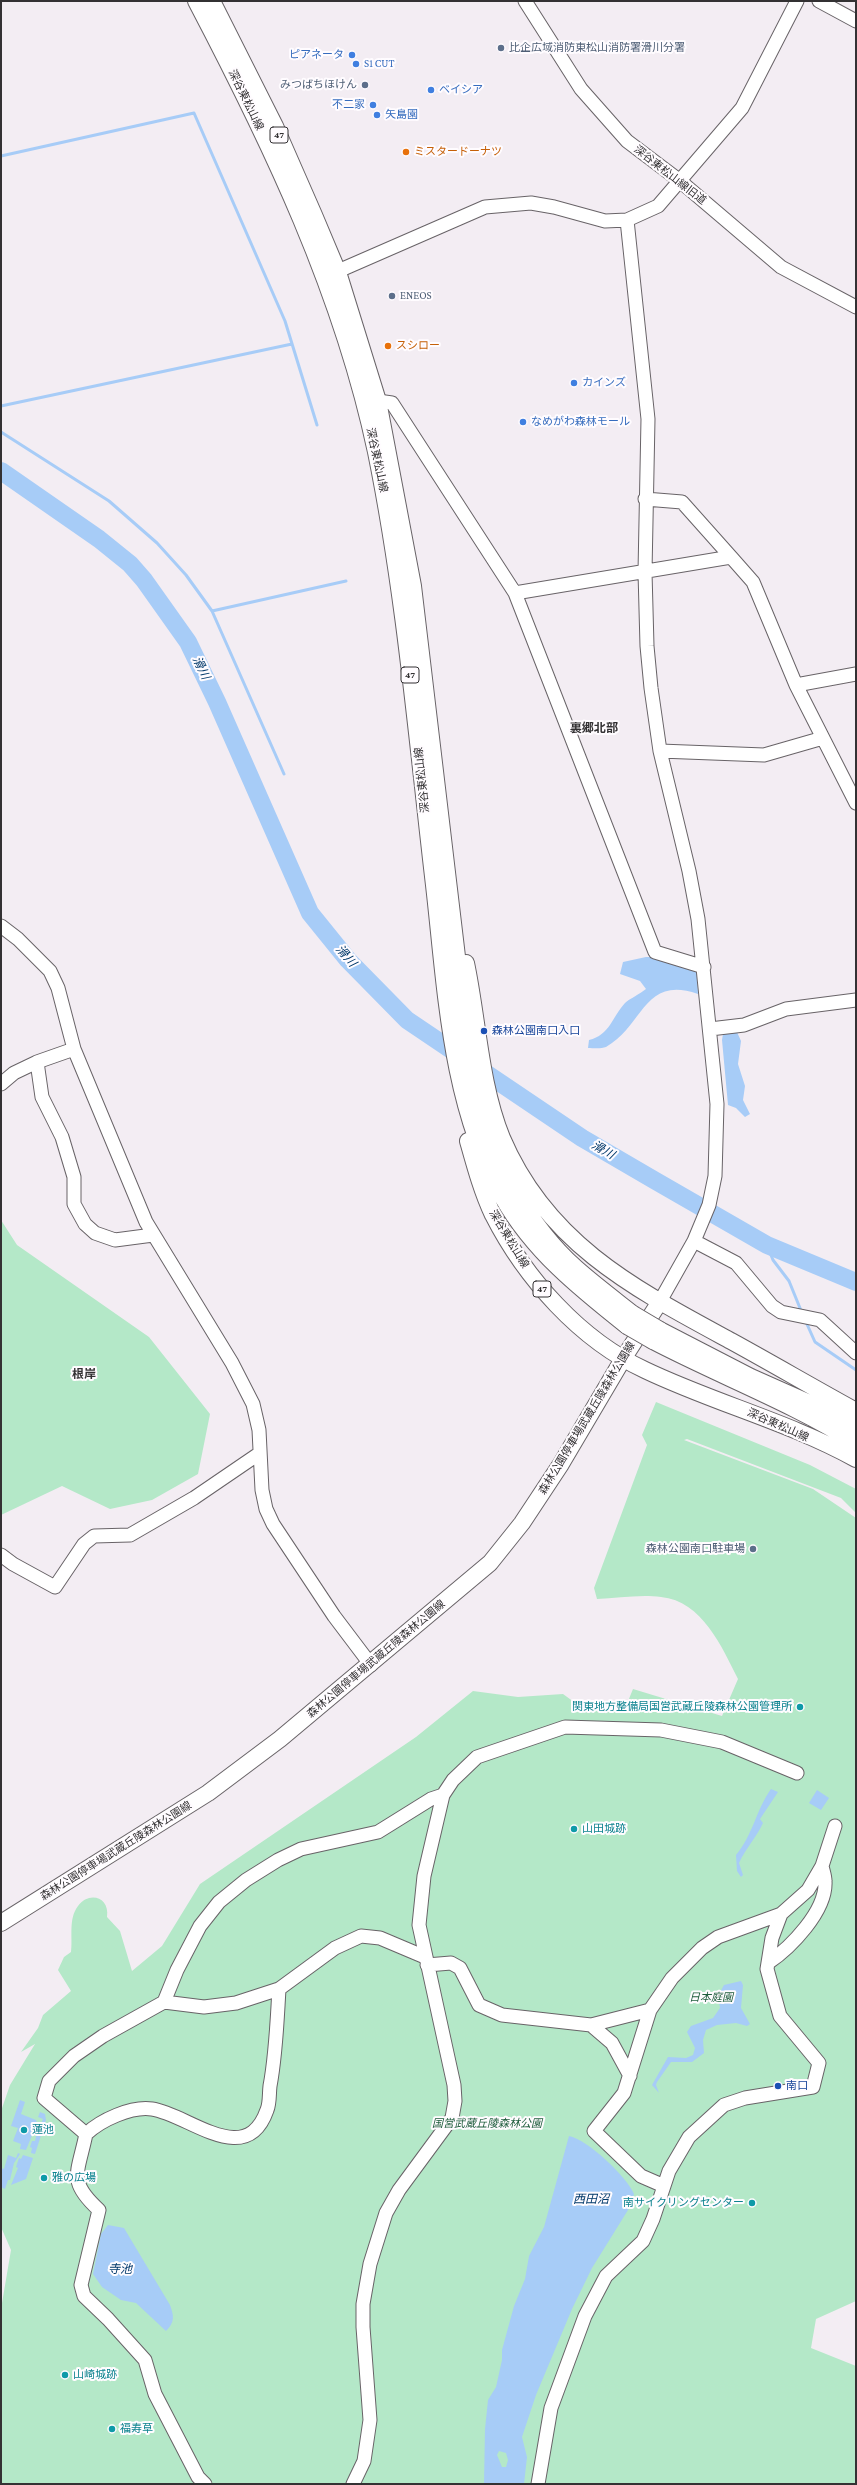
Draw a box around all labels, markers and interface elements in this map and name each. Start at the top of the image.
place label: 比企広域消防東松山消防署滑川分署 [509,41,685,55]
marker: 比企広域消防東松山消防署滑川分署 [496,43,506,53]
place label: ピアネータ [289,48,344,62]
marker: ピアネータ [347,50,357,60]
place label: S1 CUT [364,57,394,71]
marker: S1 CUT [351,59,361,69]
street label: 深谷東松山線 [226,67,266,133]
place label: みつばちほけん [280,78,357,92]
marker: みつばちほけん [360,80,370,90]
place label: ベイシア [439,83,483,97]
marker: ベイシア [426,85,436,95]
place label: 不二家 [332,98,365,112]
marker: 不二家 [368,100,378,110]
place label: 矢島園 [385,108,418,122]
marker: 矢島園 [372,110,382,120]
road number: 47 [270,127,288,143]
street label: 深谷東松山線旧道 [631,143,709,207]
place label: ミスタードーナツ [414,145,502,159]
marker: ミスタードーナツ [401,147,411,157]
place label: ENEOS [400,289,432,303]
marker: ENEOS [387,291,397,301]
place label: スシロー [396,339,440,353]
marker: スシロー [383,341,393,351]
place label: カインズ [582,376,626,390]
marker: カインズ [569,378,579,388]
place label: なめがわ森林モール [531,415,630,429]
marker: なめがわ森林モール [518,417,528,427]
street label: 深谷東松山線 [364,426,390,494]
water label: 滑川 [189,654,213,682]
road number: 47 [401,667,419,683]
district label: 裏郷北部 [570,721,618,735]
street label: 深谷東松山線 [412,746,432,814]
water label: 滑川 [333,942,359,970]
place label: 森林公園南口入口 [492,1024,580,1038]
marker: 森林公園南口入口 [479,1026,489,1036]
water label: 滑川 [589,1138,617,1162]
street label: 深谷東松山線 [486,1207,532,1271]
road number: 47 [533,1281,551,1297]
street label: 森林公園停車場武蔵丘陵森林公園線 [536,1339,638,1497]
district label: 根岸 [72,1367,96,1381]
street label: 深谷東松山線 [745,1406,811,1444]
place label: 森林公園南口駐車場 [646,1542,745,1556]
marker: 森林公園南口駐車場 [748,1544,758,1554]
street label: 森林公園停車場武蔵丘陵森林公園線 [304,1597,448,1721]
place label: 関東地方整備局国営武蔵丘陵森林公園管理所 [572,1700,792,1714]
marker: 関東地方整備局国営武蔵丘陵森林公園管理所 [795,1702,805,1712]
street label: 森林公園停車場武蔵丘陵森林公園線 [38,1799,194,1903]
place label: 山田城跡 [582,1822,626,1836]
marker: 山田城跡 [569,1824,579,1834]
park label: 日本庭園 [689,1991,733,2005]
place label: 南口 [786,2079,808,2093]
marker: 南口 [773,2081,783,2091]
park label: 国営武蔵丘陵森林公園 [432,2117,542,2131]
place label: 蓮池 [32,2123,54,2137]
marker: 蓮池 [19,2125,29,2135]
place label: 雅の広場 [52,2171,96,2185]
marker: 雅の広場 [39,2173,49,2183]
water label: 西田沼 [573,2192,609,2206]
place label: 南サイクリングセンター [623,2196,744,2210]
marker: 南サイクリングセンター [747,2198,757,2208]
water label: 寺池 [108,2262,132,2276]
place label: 山崎城跡 [73,2368,117,2382]
marker: 山崎城跡 [60,2370,70,2380]
place label: 福寿草 [120,2422,153,2436]
marker: 福寿草 [107,2424,117,2434]

